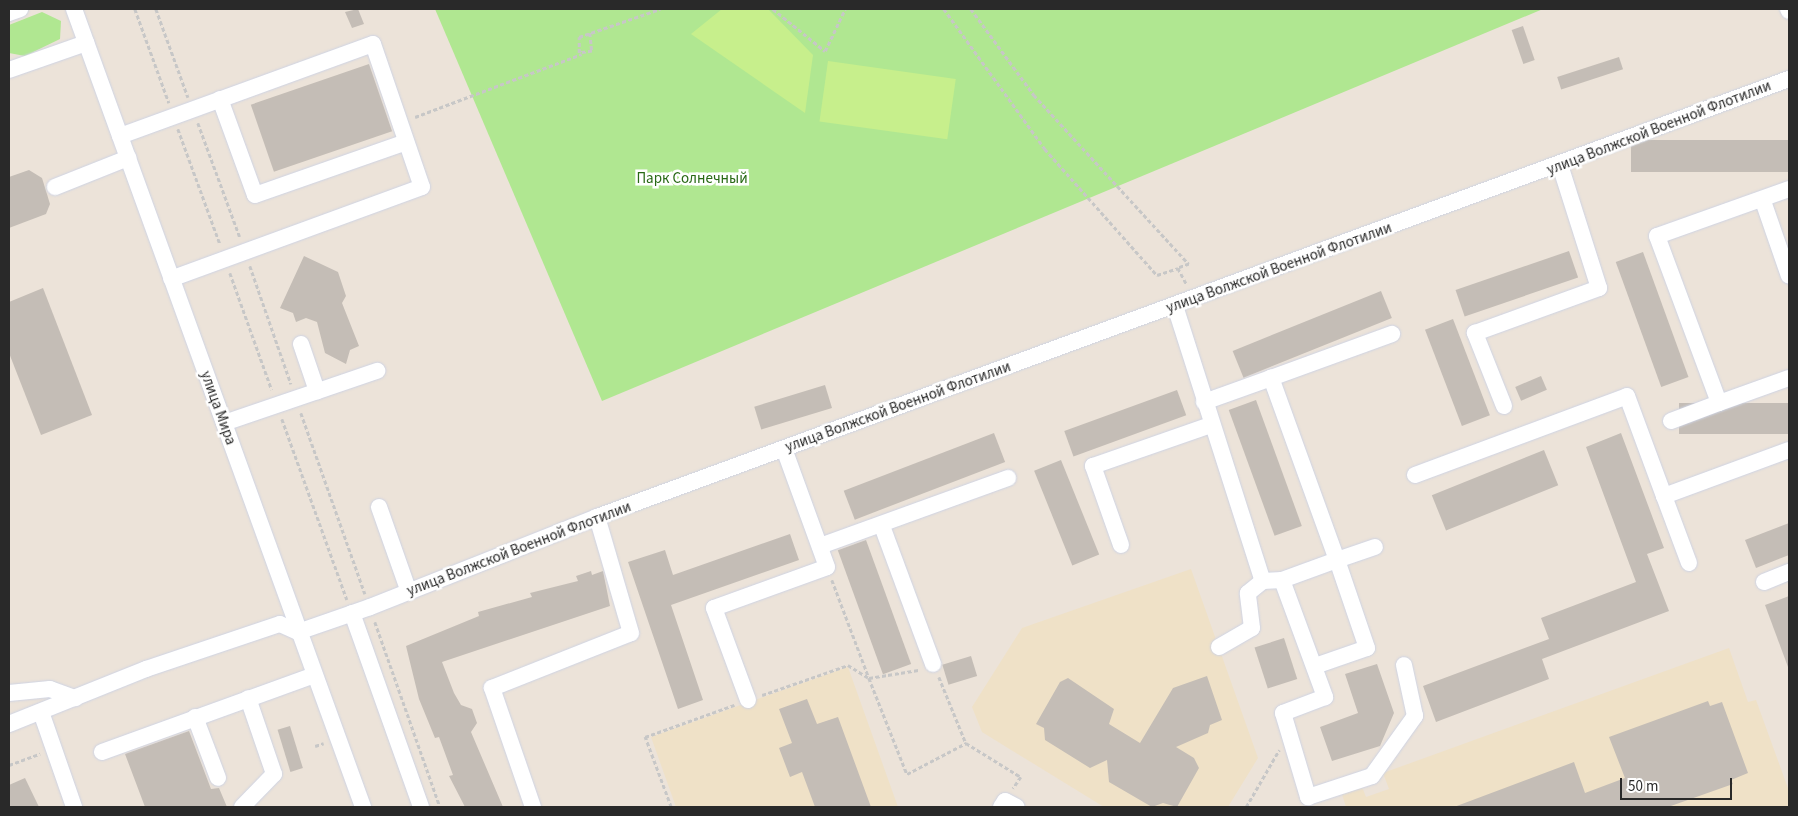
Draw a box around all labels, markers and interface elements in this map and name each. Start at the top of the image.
street label: улица Волжской Военной Флотилии [1544,77,1774,179]
park label: Парк Солнечный [636,170,748,188]
street label: улица Волжской Военной Флотилии [1164,219,1394,317]
street label: улица Волжской Военной Флотилии [783,358,1013,456]
street label: улица Мира [196,369,240,447]
street label: улица Волжской Военной Флотилии [404,498,634,600]
scale bar [1623,768,1736,800]
text: 50 m [1628,776,1658,797]

